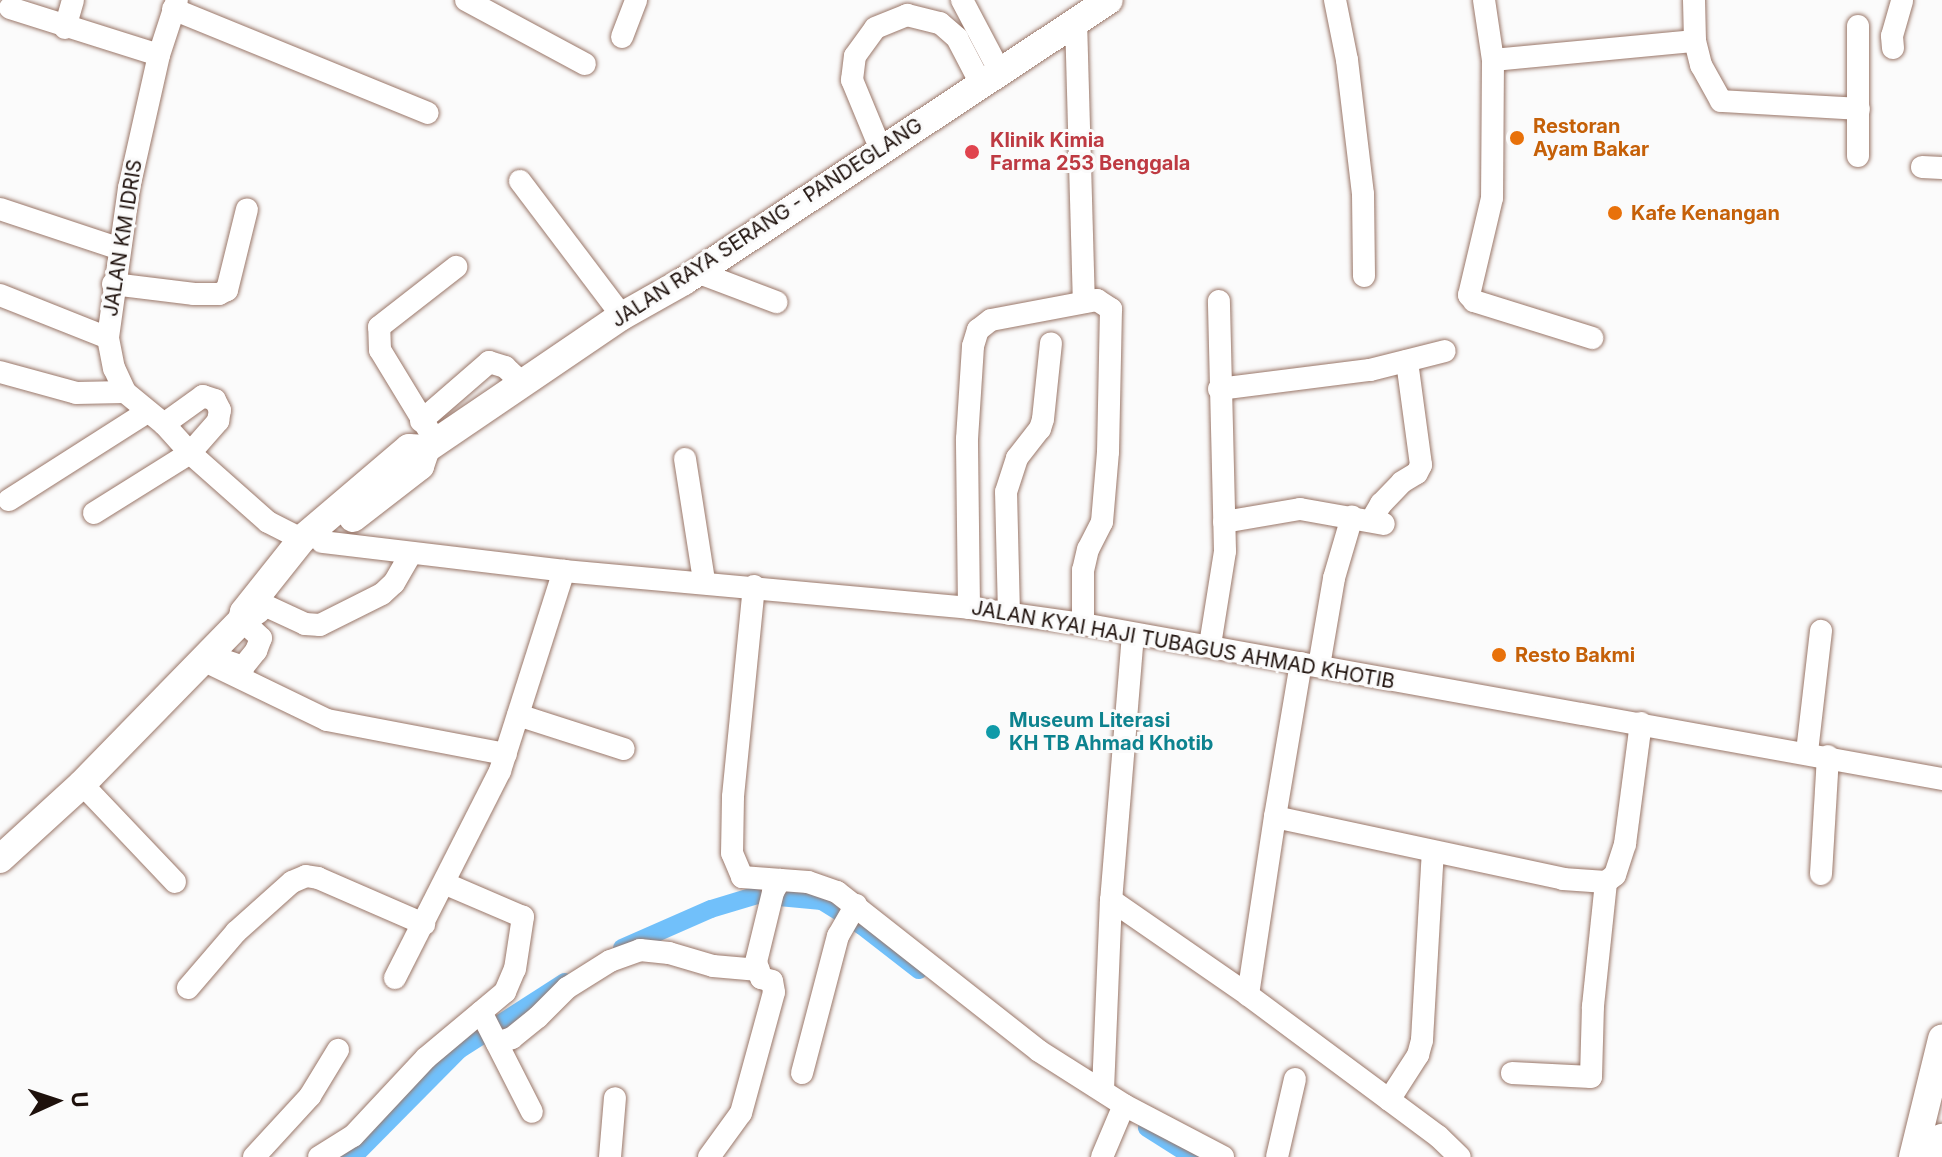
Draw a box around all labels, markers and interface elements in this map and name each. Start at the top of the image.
street label: JALAN RAYA SERANG - PANDEGLANG [607,113,927,333]
place label: Restoran Ayam Bakar [1533,114,1649,161]
place label: Klinik Kimia Farma 253 Benggala [990,128,1190,175]
marker: Restoran Ayam Bakar [1508,129,1526,147]
marker: Klinik Kimia Farma 253 Benggala [961,141,983,163]
street label: JALAN KM IDRIS [99,158,147,318]
place label: Kafe Kenangan [1631,201,1780,225]
marker: Kafe Kenangan [1606,204,1624,222]
street label: JALAN KYAI HAJI TUBAGUS AHMAD KHOTIB [970,596,1396,694]
place label: Resto Bakmi [1515,643,1635,667]
marker: Resto Bakmi [1490,646,1508,664]
place label: Museum Literasi KH TB Ahmad Khotib [1009,708,1213,755]
marker: Museum Literasi KH TB Ahmad Khotib [984,723,1002,741]
north arrow [16,1061,96,1141]
text: U [67,1091,93,1108]

